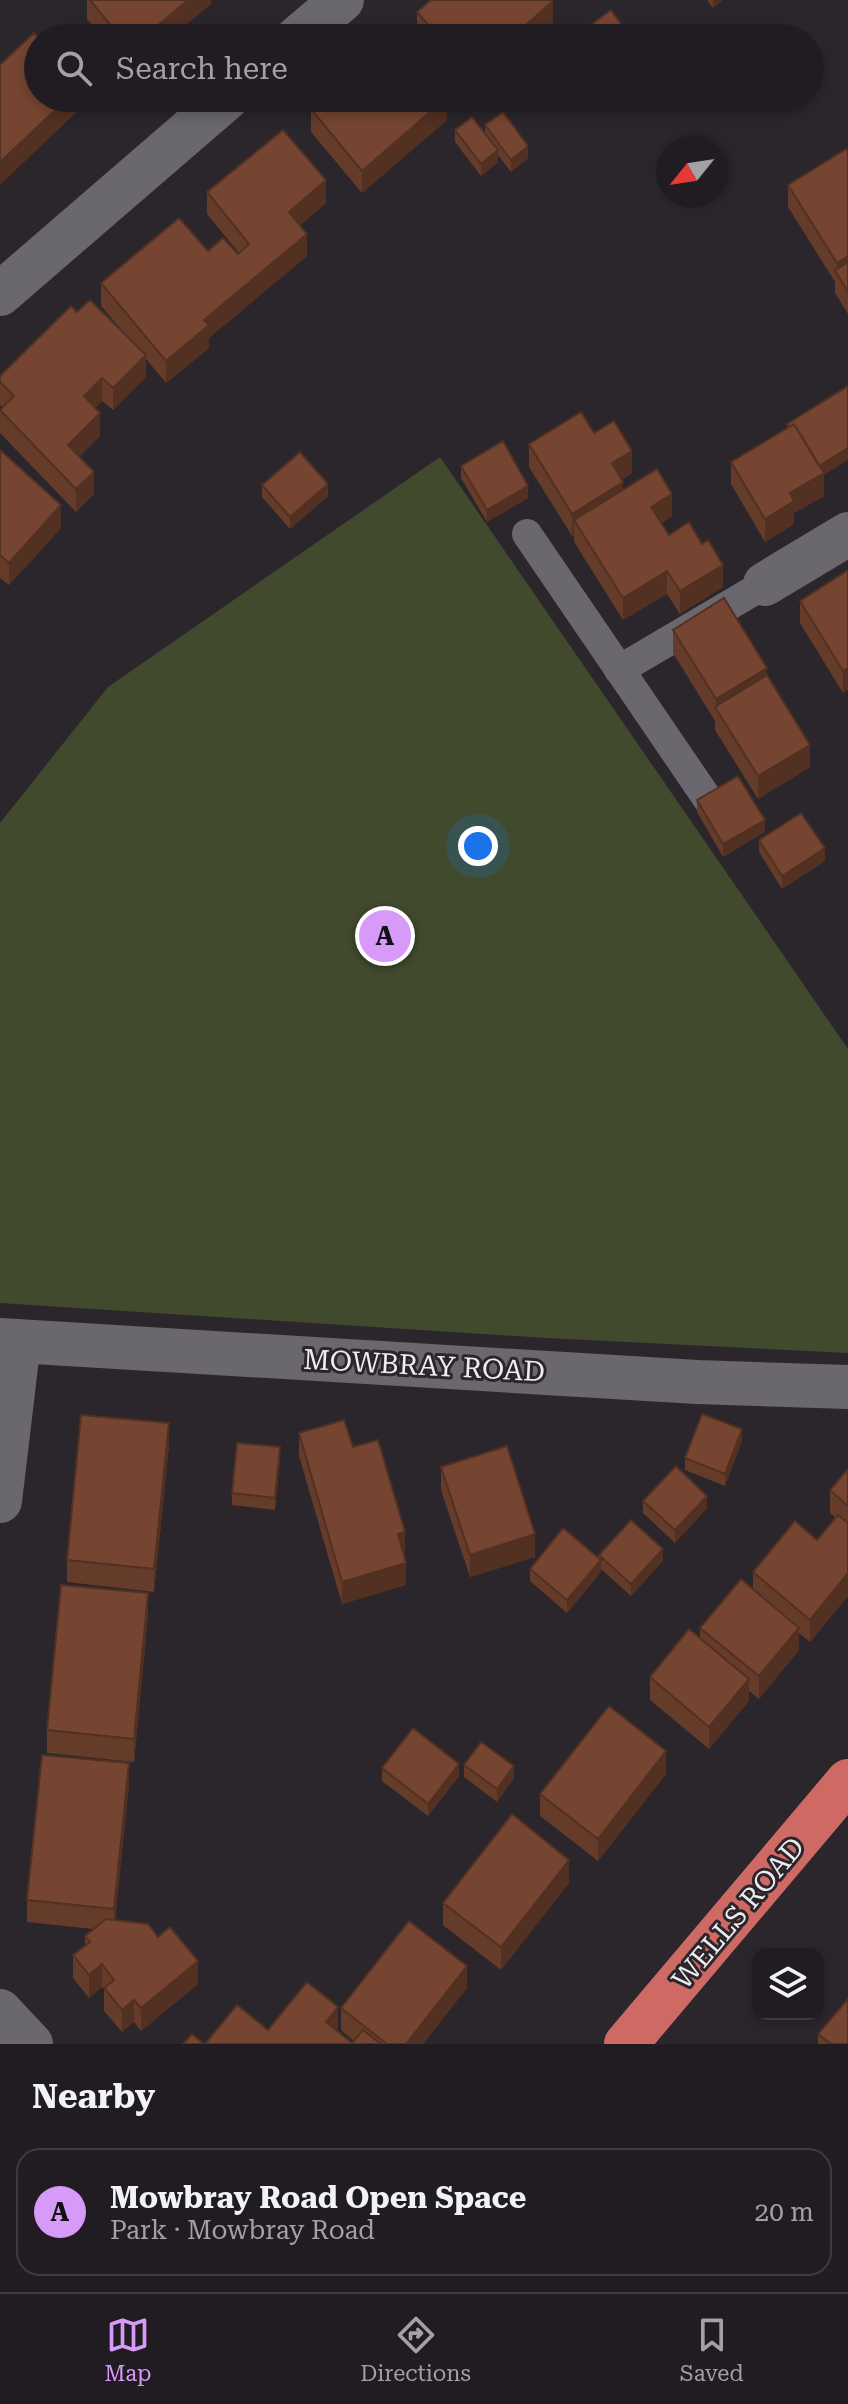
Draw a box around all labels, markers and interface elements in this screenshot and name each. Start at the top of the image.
search box [24,24,824,112]
icon: search [52,46,96,90]
text: Search here [116,51,288,86]
north arrow [656,136,728,208]
your location [458,826,498,866]
pin: A [359,906,411,966]
street label: MOWBRAY ROAD [302,1343,546,1388]
street label: WELLS ROAD [665,1831,811,1996]
map controls [752,1948,824,2020]
button: layers [752,1948,824,2020]
text: Nearby [32,2076,155,2116]
text: Mowbray Road Open Space [110,2180,526,2215]
text: A [51,2197,69,2227]
text: 20 m [755,2197,814,2227]
text: Park · Mowbray Road [110,2215,375,2245]
tab: Map [104,2313,151,2386]
tab: Directions [360,2313,471,2386]
tab: Saved [680,2313,744,2386]

